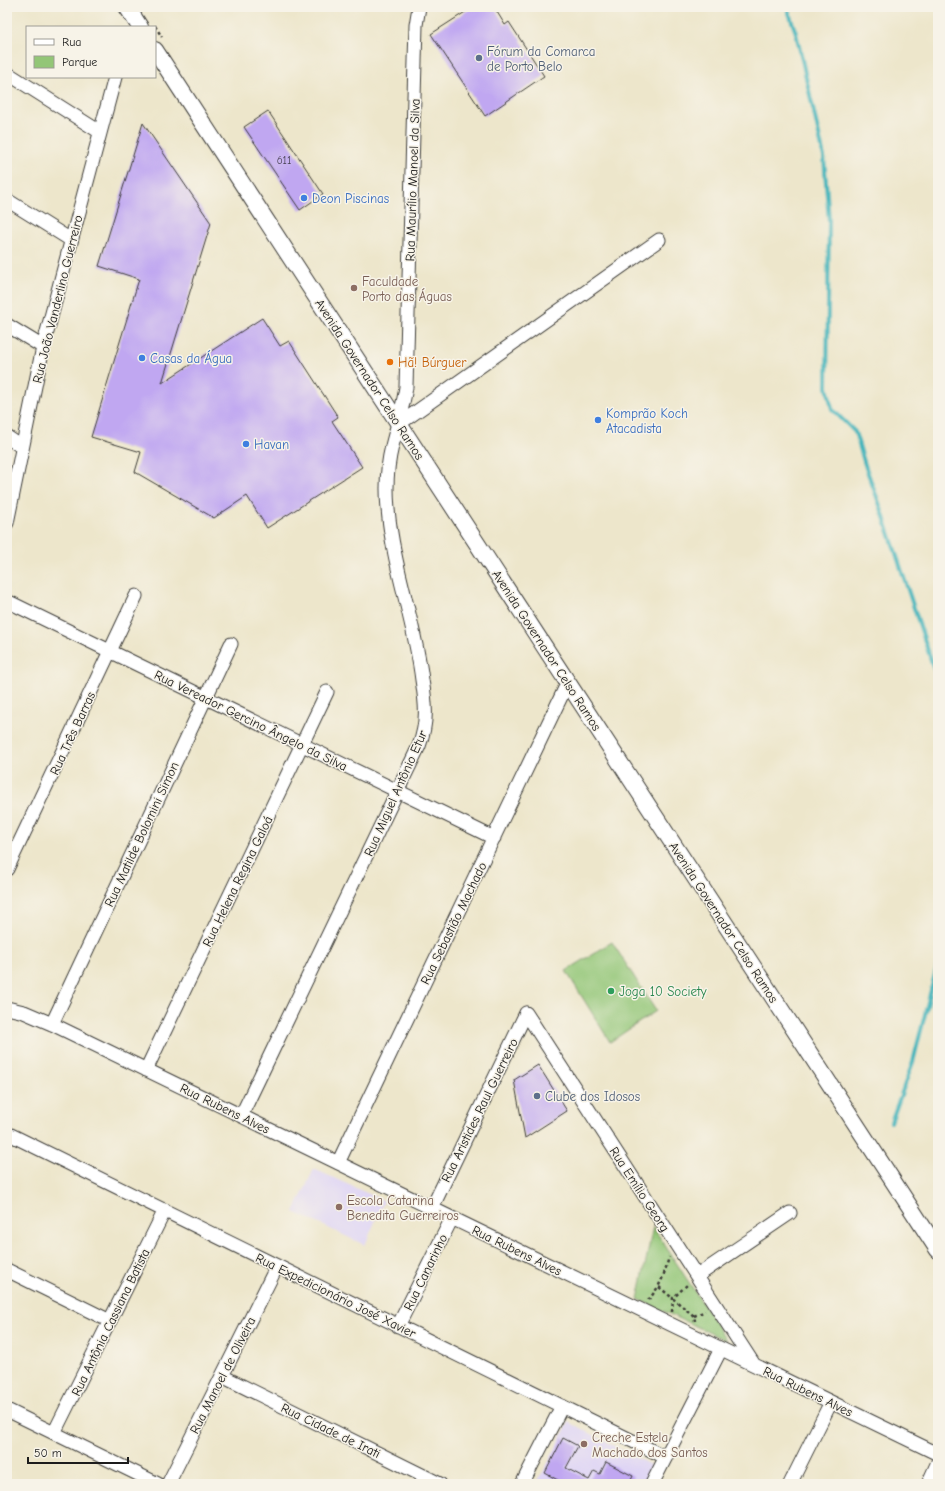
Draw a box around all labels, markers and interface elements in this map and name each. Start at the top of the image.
legend [26,26,156,78]
text: Rua [62,35,81,49]
place label: Fórum da Comarca de Porto Belo [487,44,596,74]
marker: Fórum da Comarca de Porto Belo [474,53,484,63]
text: Parque [62,55,97,69]
street label: Rua Maurílio Manoel da Silva [402,98,423,262]
house number: 611 [277,154,291,167]
place label: Deon Piscinas [312,191,389,206]
marker: Deon Piscinas [299,193,309,203]
street label: Rua João Vanderlino Guerreiro [29,213,86,385]
place label: Faculdade Porto das Águas [362,274,452,304]
marker: Faculdade Porto das Águas [349,283,359,293]
street label: Avenida Governador Celso Ramos [312,296,427,462]
place label: Casas da Água [150,350,232,366]
marker: Casas da Água [137,353,147,363]
place label: Hã! Búrguer [398,355,467,370]
marker: Hã! Búrguer [385,357,395,367]
place label: Komprão Koch Atacadista [606,406,688,436]
marker: Komprão Koch Atacadista [593,415,603,425]
place label: Havan [254,437,289,452]
marker: Havan [241,439,251,449]
street label: Avenida Governador Celso Ramos [489,567,604,733]
street label: Rua Vereador Gercino Ângelo da Silva [152,666,350,774]
street label: Rua Três Barras [47,689,98,777]
street label: Rua Miguel Antônio Etur [361,727,430,858]
street label: Rua Matilde Bolomini Simon [101,759,182,909]
street label: Rua Helena Regina Galoá [199,813,276,949]
street label: Avenida Governador Celso Ramos [666,839,781,1005]
street label: Rua Sebastião Machado [417,860,490,987]
place label: Joga 10 Society [619,984,707,999]
marker: Joga 10 Society [606,986,616,996]
street label: Rua Aristides Raul Guerreiro [438,1036,521,1185]
street label: Rua Rubens Alves [178,1080,272,1137]
place label: Clube dos Idosos [545,1089,640,1104]
marker: Clube dos Idosos [532,1091,542,1101]
street label: Rua Emílio Georg [607,1144,673,1235]
place label: Escola Catarina Benedita Guerreiros [347,1193,459,1223]
marker: Escola Catarina Benedita Guerreiros [334,1202,344,1212]
street label: Rua Rubens Alves [470,1222,564,1279]
street label: Rua Canarinho [400,1231,450,1313]
street label: Rua Antônia Cassiana Batista [68,1246,153,1398]
street label: Rua Expedicionário José Xavier [253,1250,419,1341]
street label: Rua Manoel de Oliveira [186,1314,258,1436]
street label: Rua Rubens Alves [761,1363,855,1420]
street label: Rua Cidade de Irati [279,1400,383,1461]
place label: Creche Estela Machado dos Santos [592,1430,708,1460]
scale bar [28,1439,128,1465]
marker: Creche Estela Machado dos Santos [579,1439,589,1449]
text: 50 m [34,1446,62,1460]

